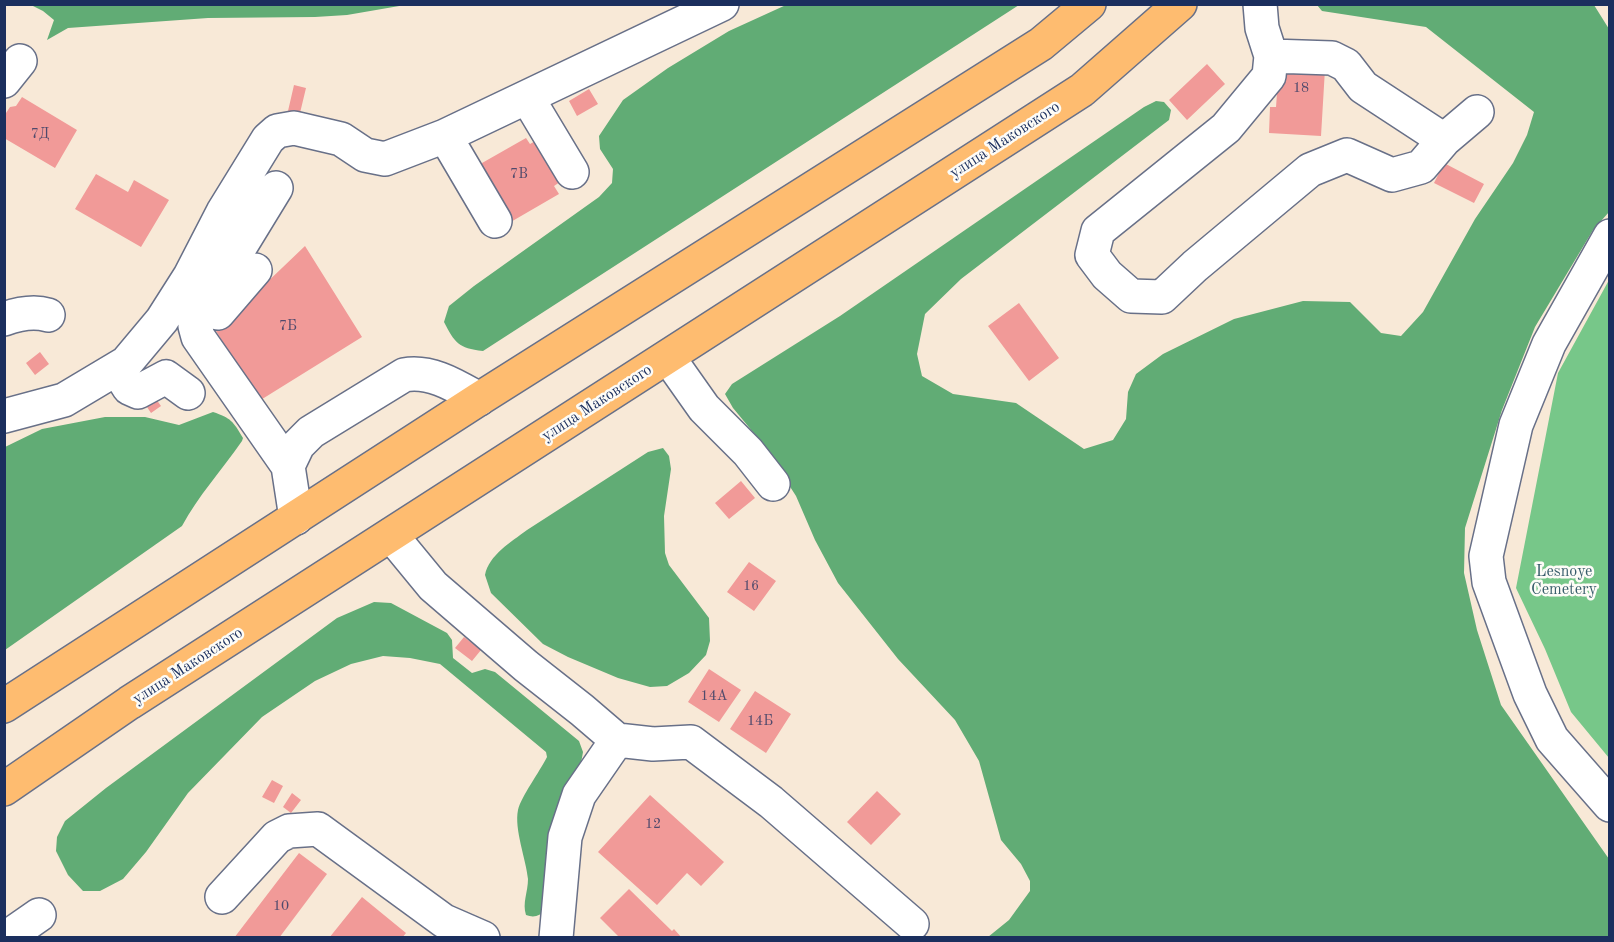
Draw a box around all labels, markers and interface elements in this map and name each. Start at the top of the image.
house number: 18 [1293,80,1309,96]
street label: улица Маковского [946,97,1064,183]
house number: 7Д [31,126,49,142]
house number: 7В [510,166,528,182]
house number: 7Б [279,318,297,334]
street label: улица Маковского [538,360,656,446]
park label: Lesnoye Cemetery [1531,562,1597,600]
house number: 16 [743,578,759,594]
street label: улица Маковского [129,623,247,709]
house number: 14А [701,688,727,704]
house number: 14Б [747,713,773,729]
house number: 12 [645,816,661,832]
house number: 10 [273,898,289,914]

